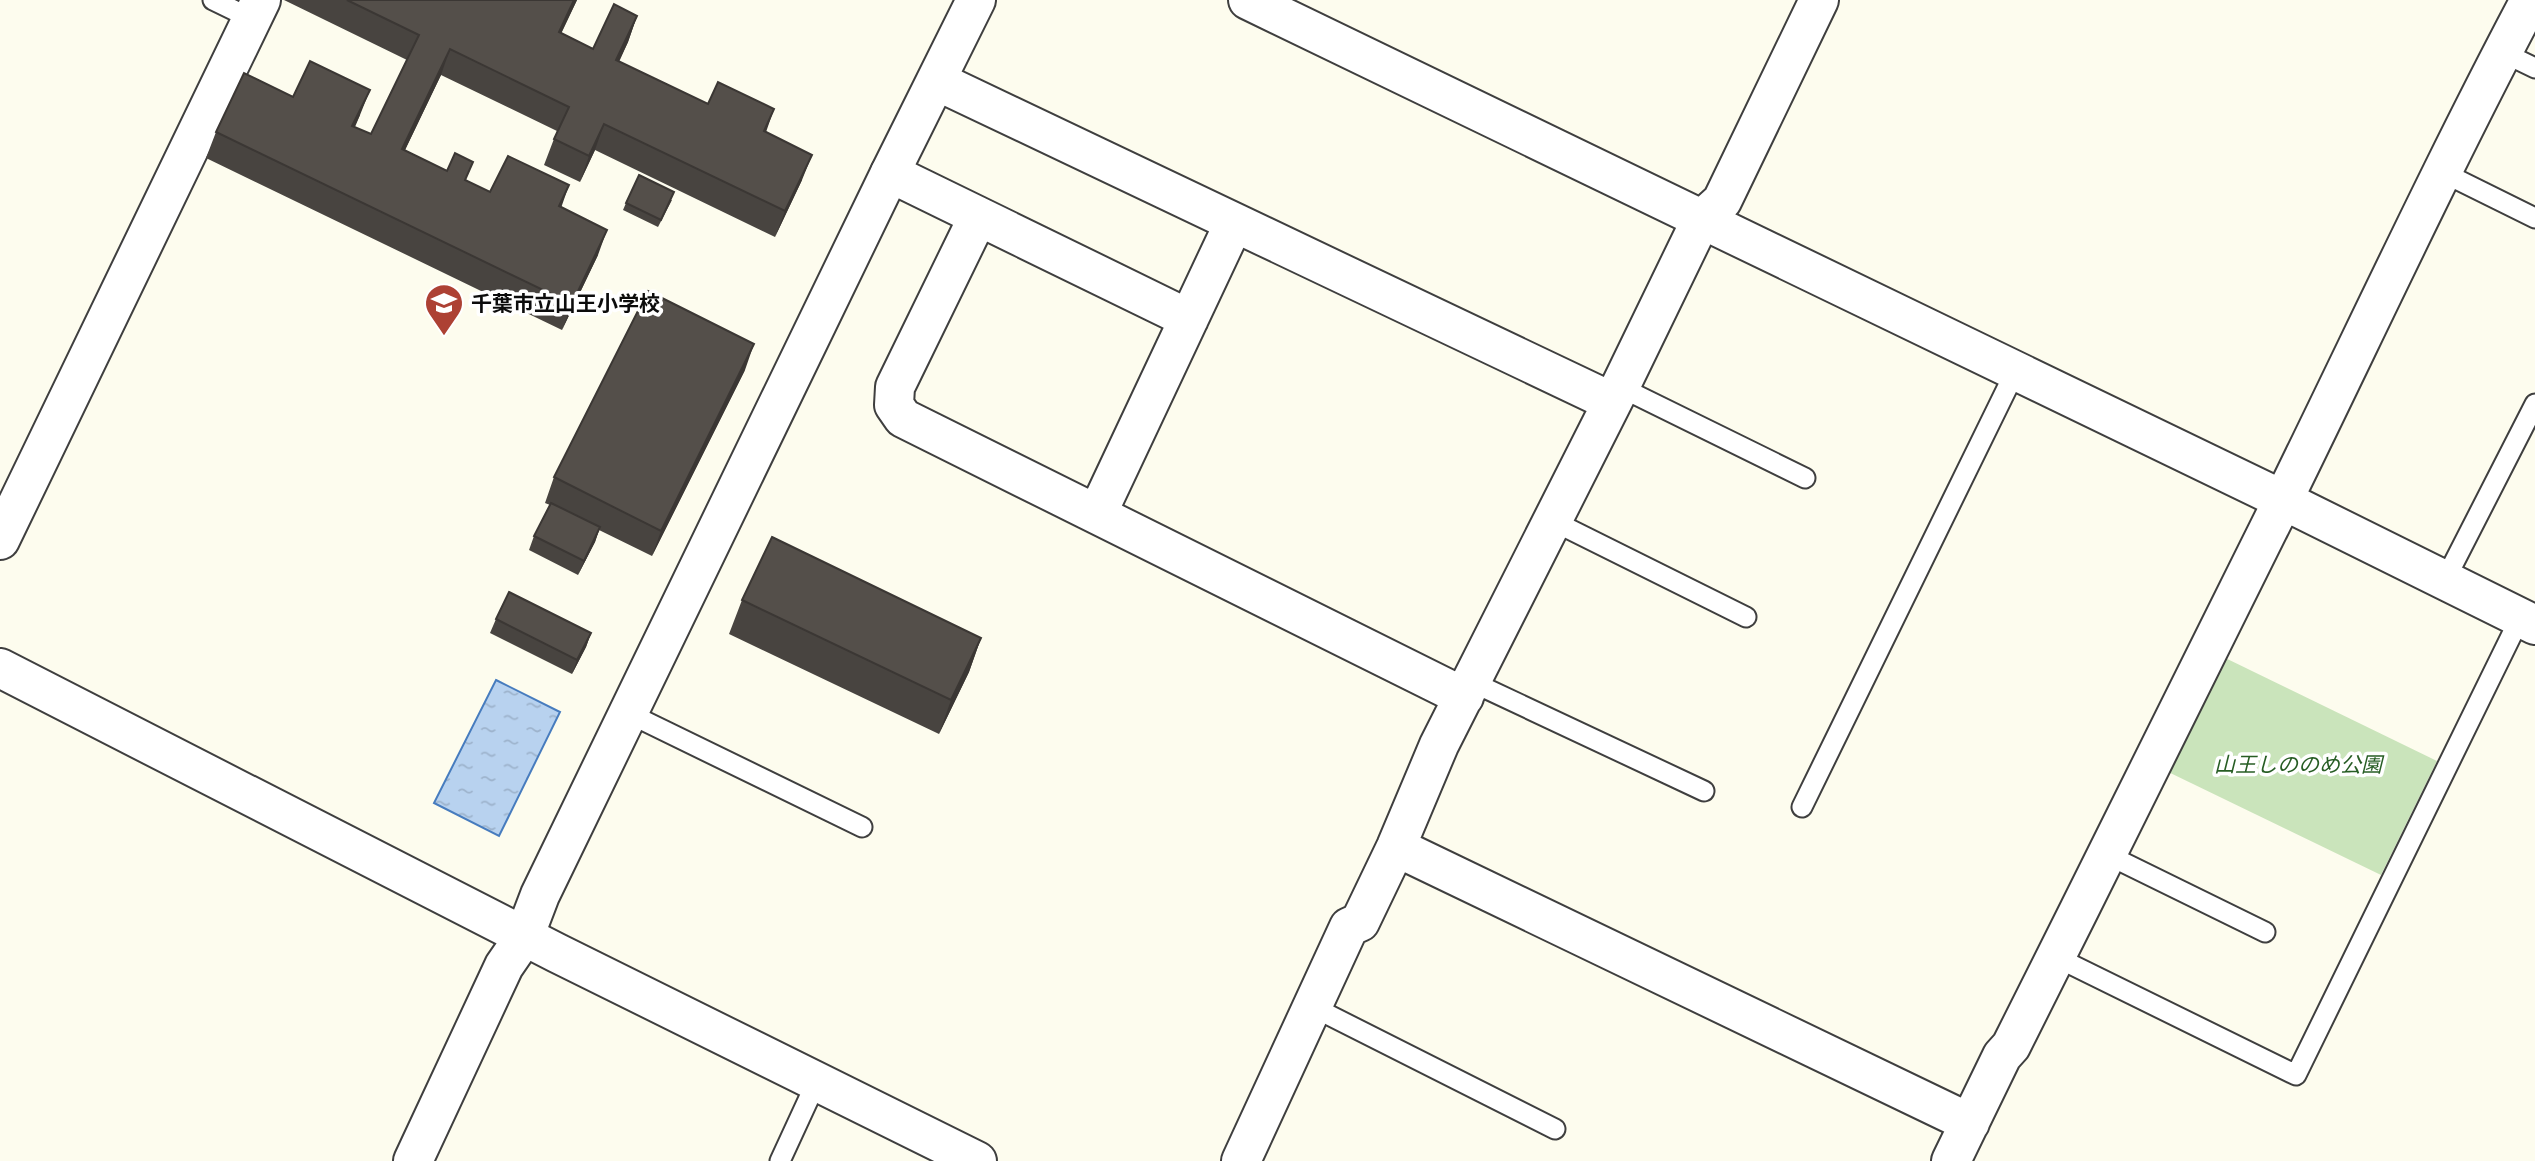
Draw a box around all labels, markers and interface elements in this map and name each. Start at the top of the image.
school or university icon: 千葉市立山王小学校 [423,282,465,337]
place label: 千葉市立山王小学校 [471,289,660,318]
park label: 山王しののめ公園 [2214,750,2385,779]

